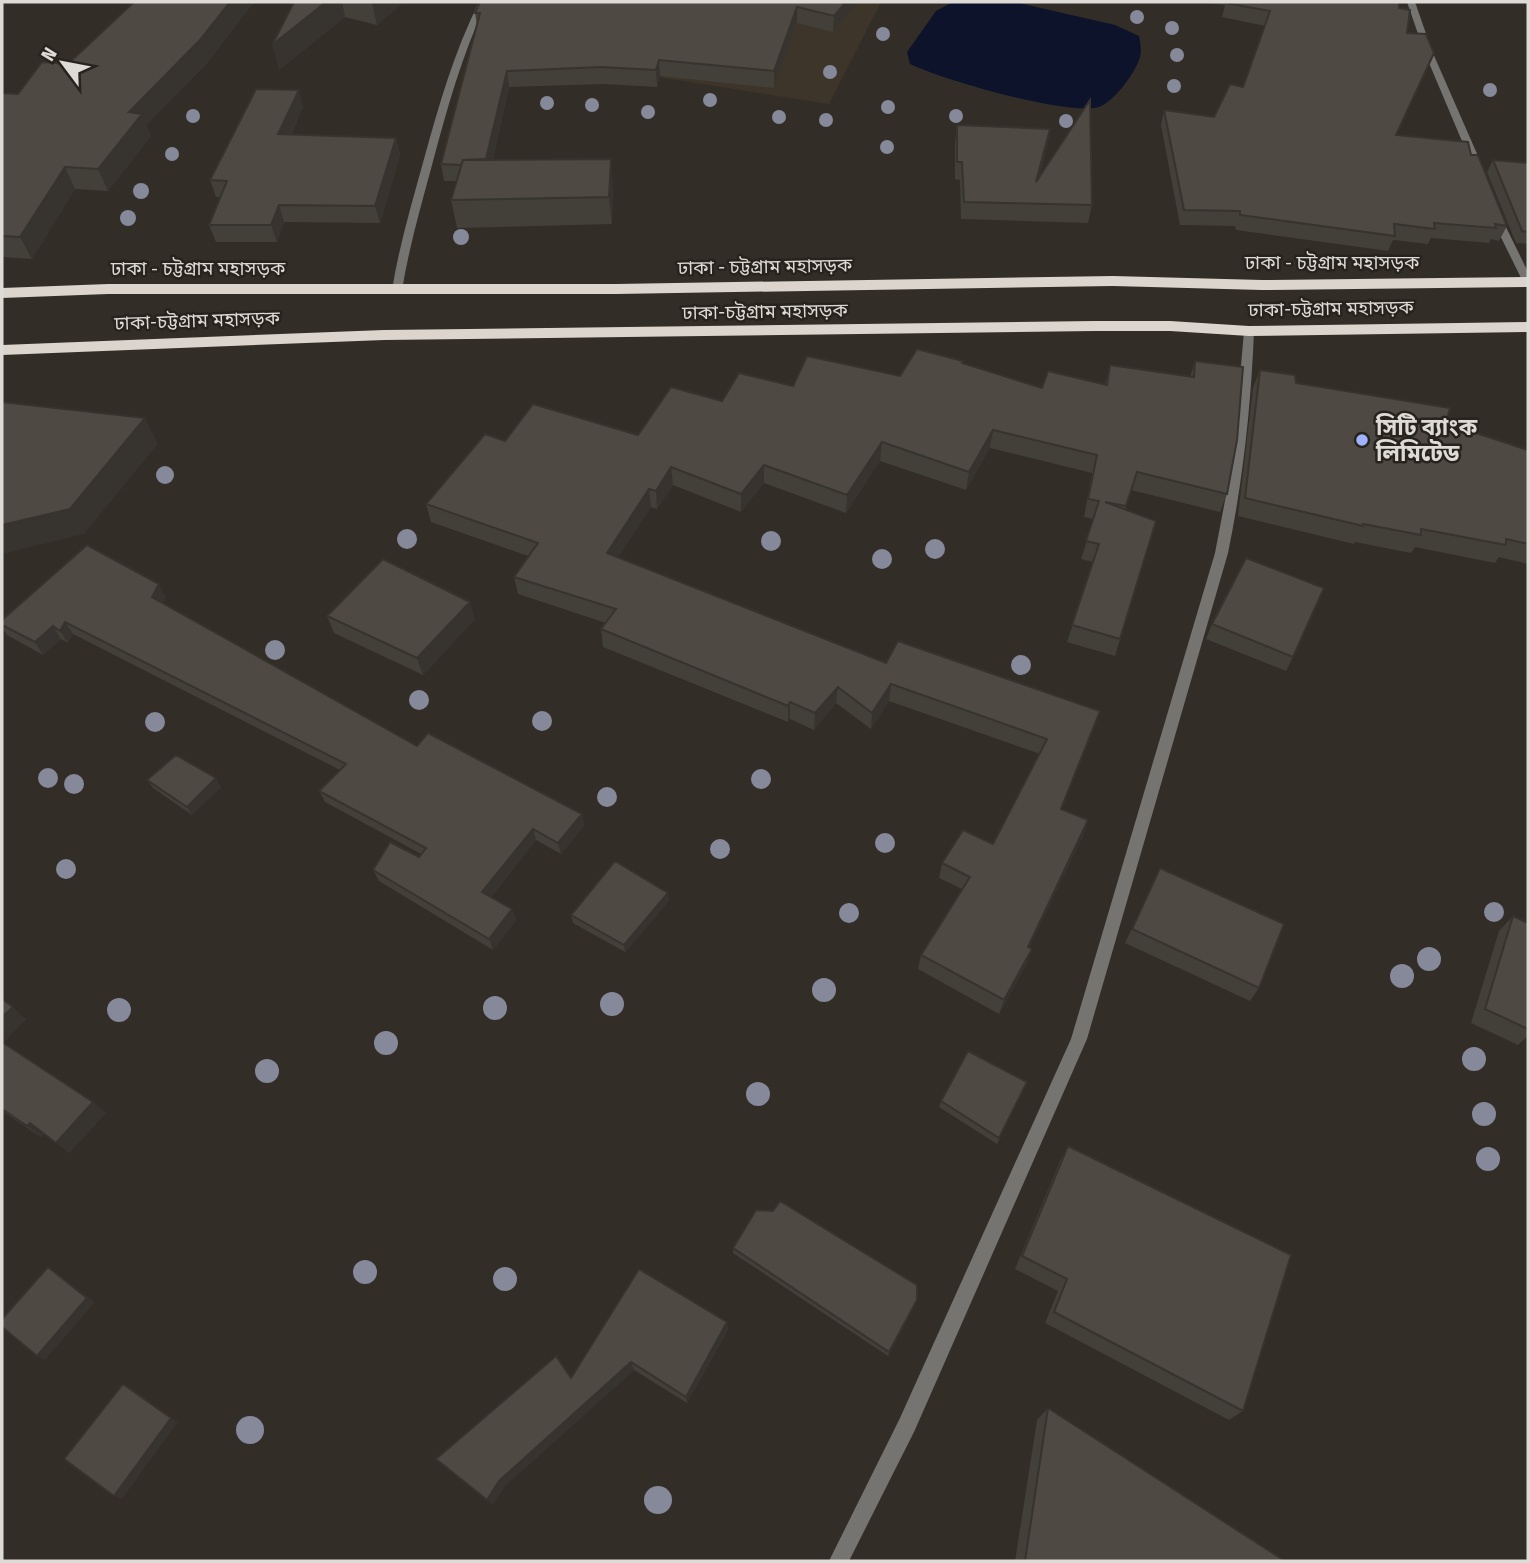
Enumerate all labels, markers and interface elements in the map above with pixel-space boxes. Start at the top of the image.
north arrow [28,28,98,98]
text: N [36,43,62,65]
street label: ঢাকা - চট্টগ্রাম মহাসড়ক [1244,251,1420,274]
street label: ঢাকা - চট্টগ্রাম মহাসড়ক [677,253,853,280]
street label: ঢাকা - চট্টগ্রাম মহাসড়ক [110,257,286,280]
street label: ঢাকা-চট্টগ্রাম মহাসড়ক [1247,296,1415,321]
street label: ঢাকা-চট্টগ্রাম মহাসড়ক [681,299,849,324]
street label: ঢাকা-চট্টগ্রাম মহাসড়ক [113,306,281,335]
place label: সিটি ব্যাংক লিমিটেড [1375,413,1478,467]
marker: সিটি ব্যাংক লিমিটেড [1354,432,1370,448]

